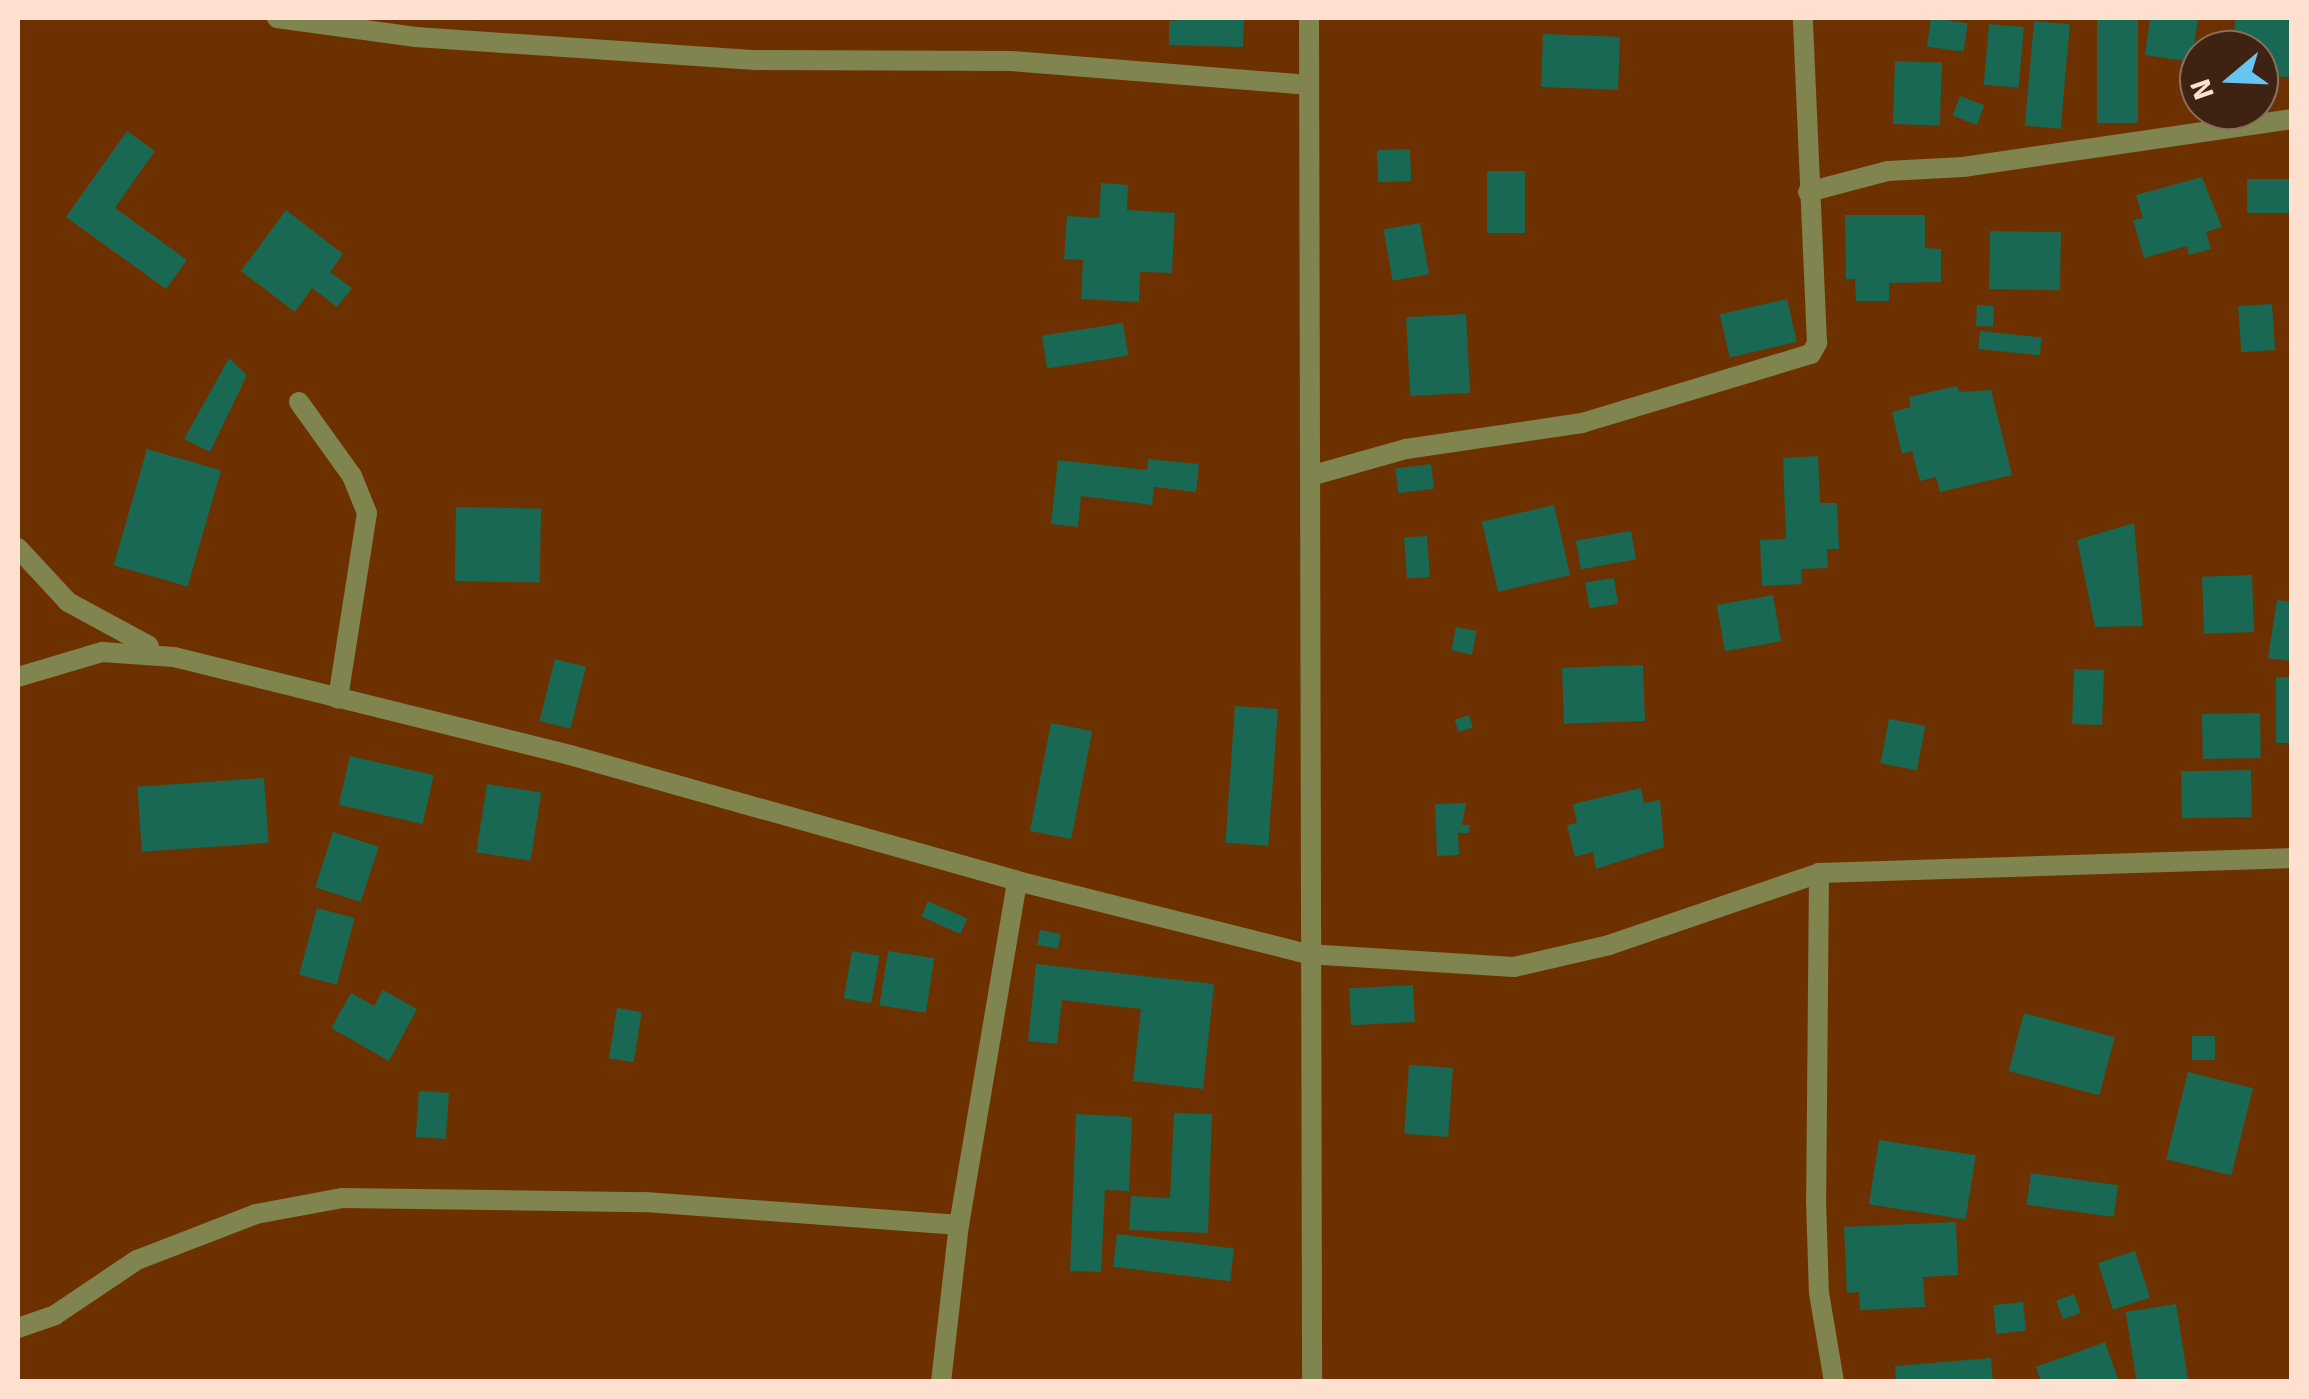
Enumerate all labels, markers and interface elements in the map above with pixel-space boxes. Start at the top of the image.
north arrow [2179,30,2279,130]
text: N [2183,74,2222,104]

